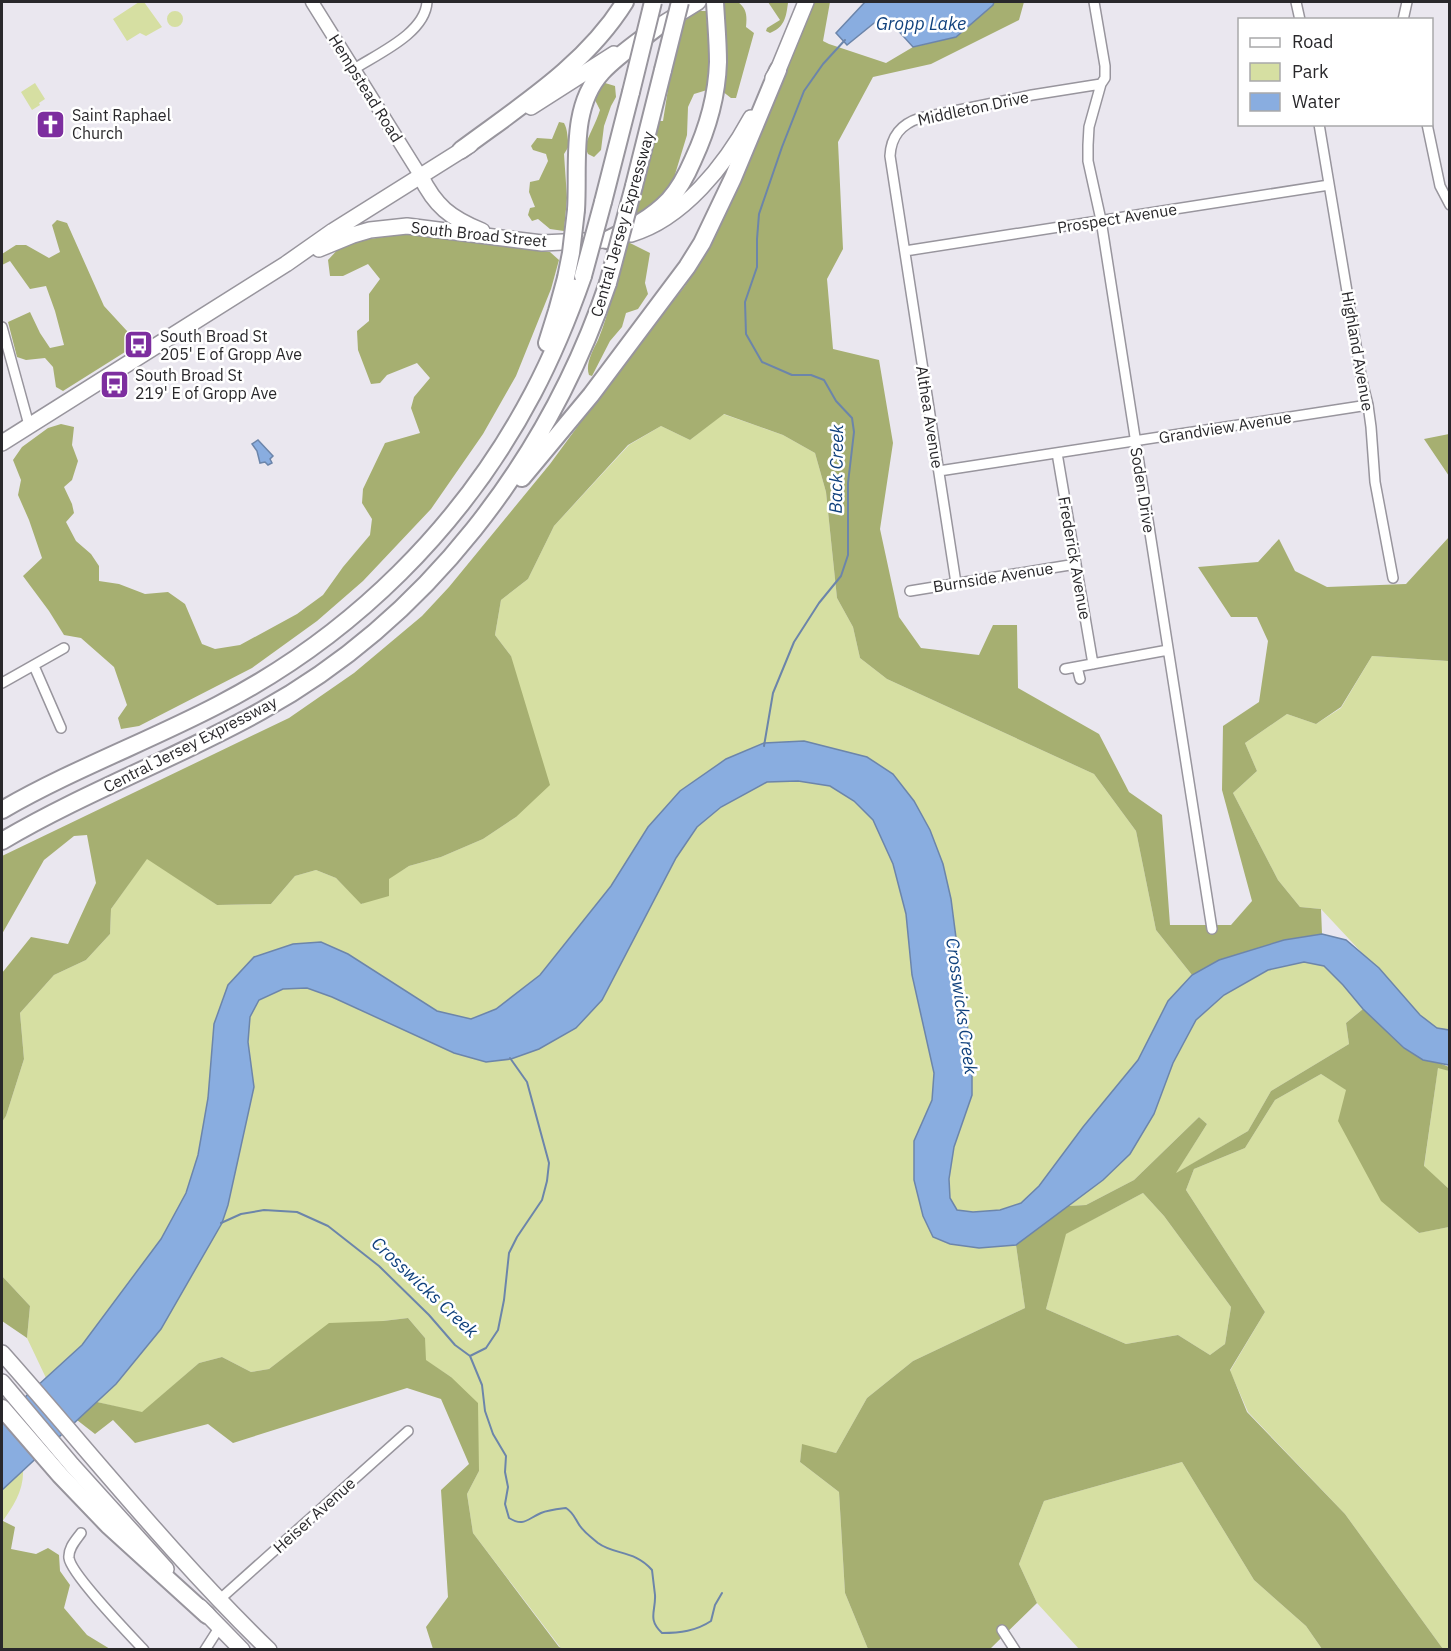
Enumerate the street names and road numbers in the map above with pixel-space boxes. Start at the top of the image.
street label: Hempstead Road [325,30,407,146]
street label: Middleton Drive [916,86,1031,130]
street label: Central Jersey Expressway [586,129,658,319]
street label: Prospect Avenue [1056,199,1179,237]
street label: South Broad Street [410,217,548,251]
street label: Highland Avenue [1338,290,1378,413]
street label: Althea Avenue [912,364,948,470]
street label: Grandview Avenue [1157,407,1293,447]
street label: Soden Drive [1126,446,1160,534]
street label: Frederick Avenue [1054,495,1096,621]
street label: Burnside Avenue [931,558,1055,596]
street label: Central Jersey Expressway [100,691,280,797]
street label: Heiser Avenue [269,1473,359,1557]

